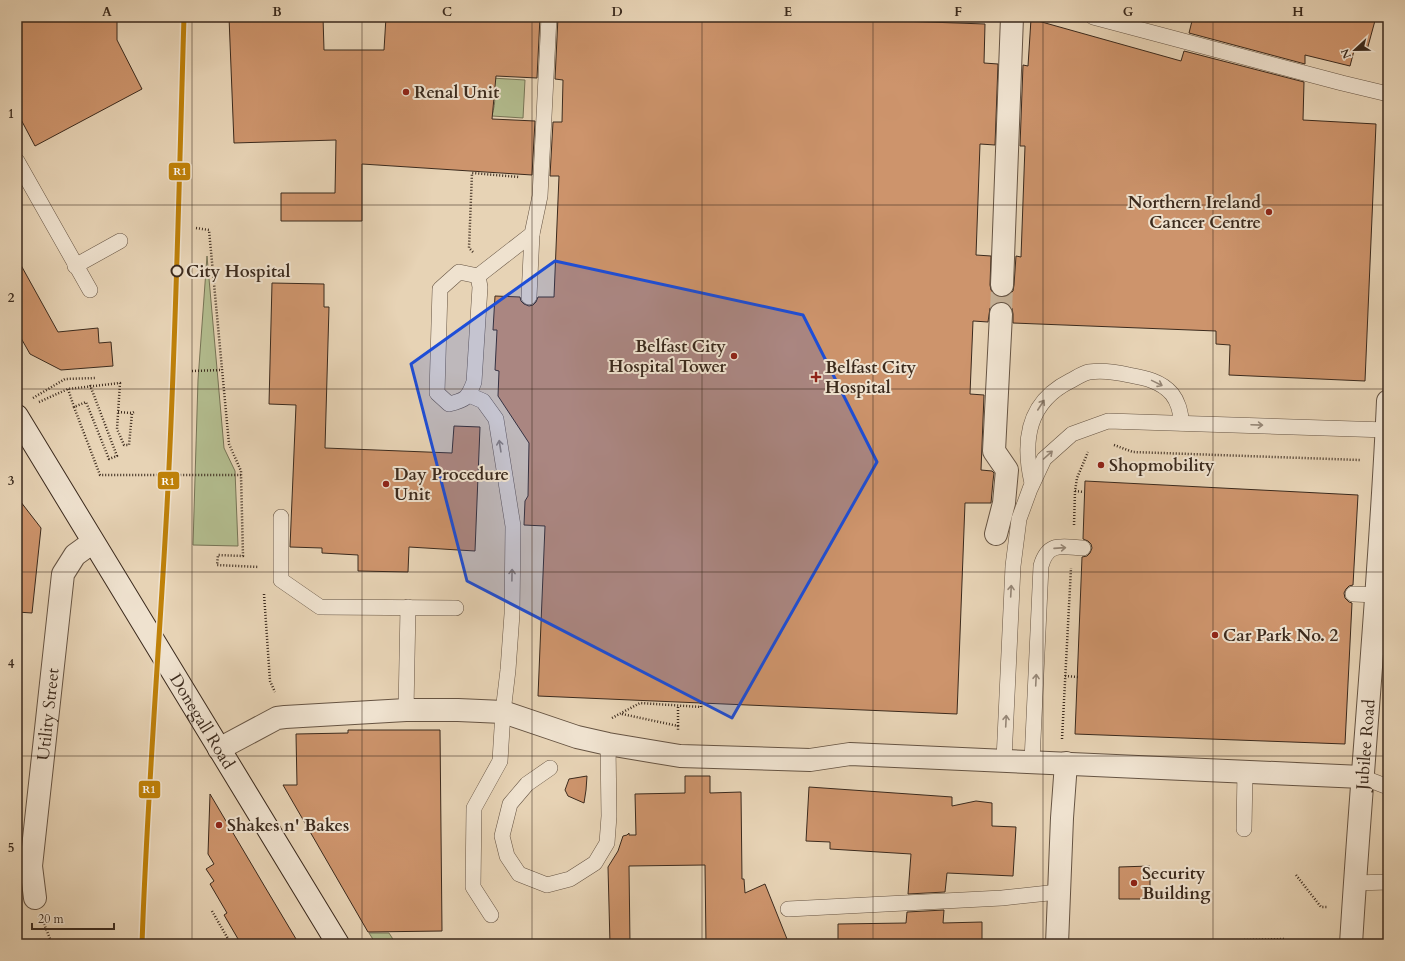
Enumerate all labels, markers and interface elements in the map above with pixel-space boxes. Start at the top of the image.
text: A [102,3,112,21]
text: B [272,3,282,21]
text: C [442,3,452,21]
text: D [611,3,623,21]
text: E [784,3,792,21]
text: F [954,3,962,21]
text: G [1123,3,1134,21]
text: H [1292,3,1304,21]
north arrow [1335,30,1375,70]
text: N [1337,46,1355,61]
place label: Renal Unit [414,81,499,104]
marker: Renal Unit [401,87,411,97]
text: 1 [8,105,14,123]
line badge: R1 [168,162,191,181]
text: R1 [173,164,187,179]
place label: Northern Ireland Cancer Centre [1128,191,1261,234]
marker: Northern Ireland Cancer Centre [1264,207,1274,217]
place label: City Hospital [186,260,291,283]
marker: City Hospital [170,264,184,278]
text: 2 [8,289,15,307]
place label: Belfast City Hospital Tower [609,335,726,378]
marker: Belfast City Hospital Tower [729,351,739,361]
place label: Belfast City Hospital [825,356,916,399]
marker: Belfast City Hospital [810,371,822,383]
one-way arrow [1151,380,1163,387]
one-way arrow [1037,399,1045,411]
one-way arrow [1250,421,1263,429]
one-way arrow [496,440,504,453]
one-way arrow [1043,451,1053,460]
place label: Shopmobility [1109,454,1215,477]
marker: Shopmobility [1096,460,1106,470]
place label: Day Procedure Unit [394,463,509,506]
line badge: R1 [157,471,180,490]
text: 3 [8,472,15,490]
text: R1 [161,474,175,489]
marker: Day Procedure Unit [381,479,391,489]
one-way arrow [1053,544,1066,551]
one-way arrow [508,569,516,582]
one-way arrow [1008,585,1015,598]
place label: Car Park No. 2 [1223,624,1338,647]
marker: Car Park No. 2 [1210,630,1220,640]
text: 4 [8,655,15,673]
street label: Utility Street [32,666,65,762]
street label: Donegall Road [164,669,240,773]
one-way arrow [1032,674,1039,687]
street label: Jubilee Road [1350,698,1381,794]
one-way arrow [1002,715,1009,728]
line badge: R1 [138,780,161,799]
text: R1 [142,782,156,797]
place label: Shakes n' Bakes [227,814,349,837]
marker: Shakes n' Bakes [214,820,224,830]
text: 5 [8,839,14,857]
place label: Security Building [1142,862,1211,905]
marker: Security Building [1129,878,1139,888]
scale bar [32,905,114,931]
text: 20 m [38,911,65,927]

